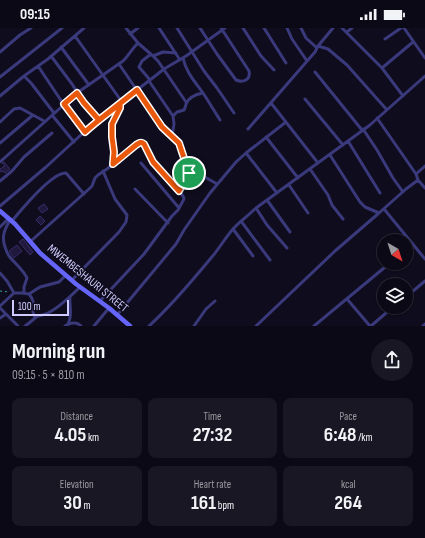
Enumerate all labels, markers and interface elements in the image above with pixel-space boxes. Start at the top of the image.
text: 09:15 [20,5,50,24]
pin [172,156,206,190]
icon: arrive [178,162,200,184]
north arrow [377,234,413,270]
map controls [377,234,413,314]
street label: MWEMBESHAURI STREET [44,241,131,316]
button: layers [377,278,413,314]
scale bar [12,298,69,317]
text: 100 m [18,300,40,313]
text: Morning run [12,338,105,365]
button: share [371,339,413,381]
text: 09:15 · 5 × 810 m [12,367,85,383]
text: Distance [61,410,93,423]
text: Time [203,410,221,423]
text: Pace [339,410,357,423]
text: 4.05 [54,423,86,447]
text: 27:32 [193,423,232,447]
text: 6:48 [324,423,356,447]
text: km [86,431,99,444]
text: /km [356,431,373,444]
text: Elevation [60,478,94,491]
text: Heart rate [194,478,231,491]
text: kcal [341,478,355,491]
text: 30 [63,491,82,515]
text: 161 [191,491,216,515]
text: 264 [334,491,362,515]
text: m [82,499,90,512]
text: bpm [216,499,234,512]

